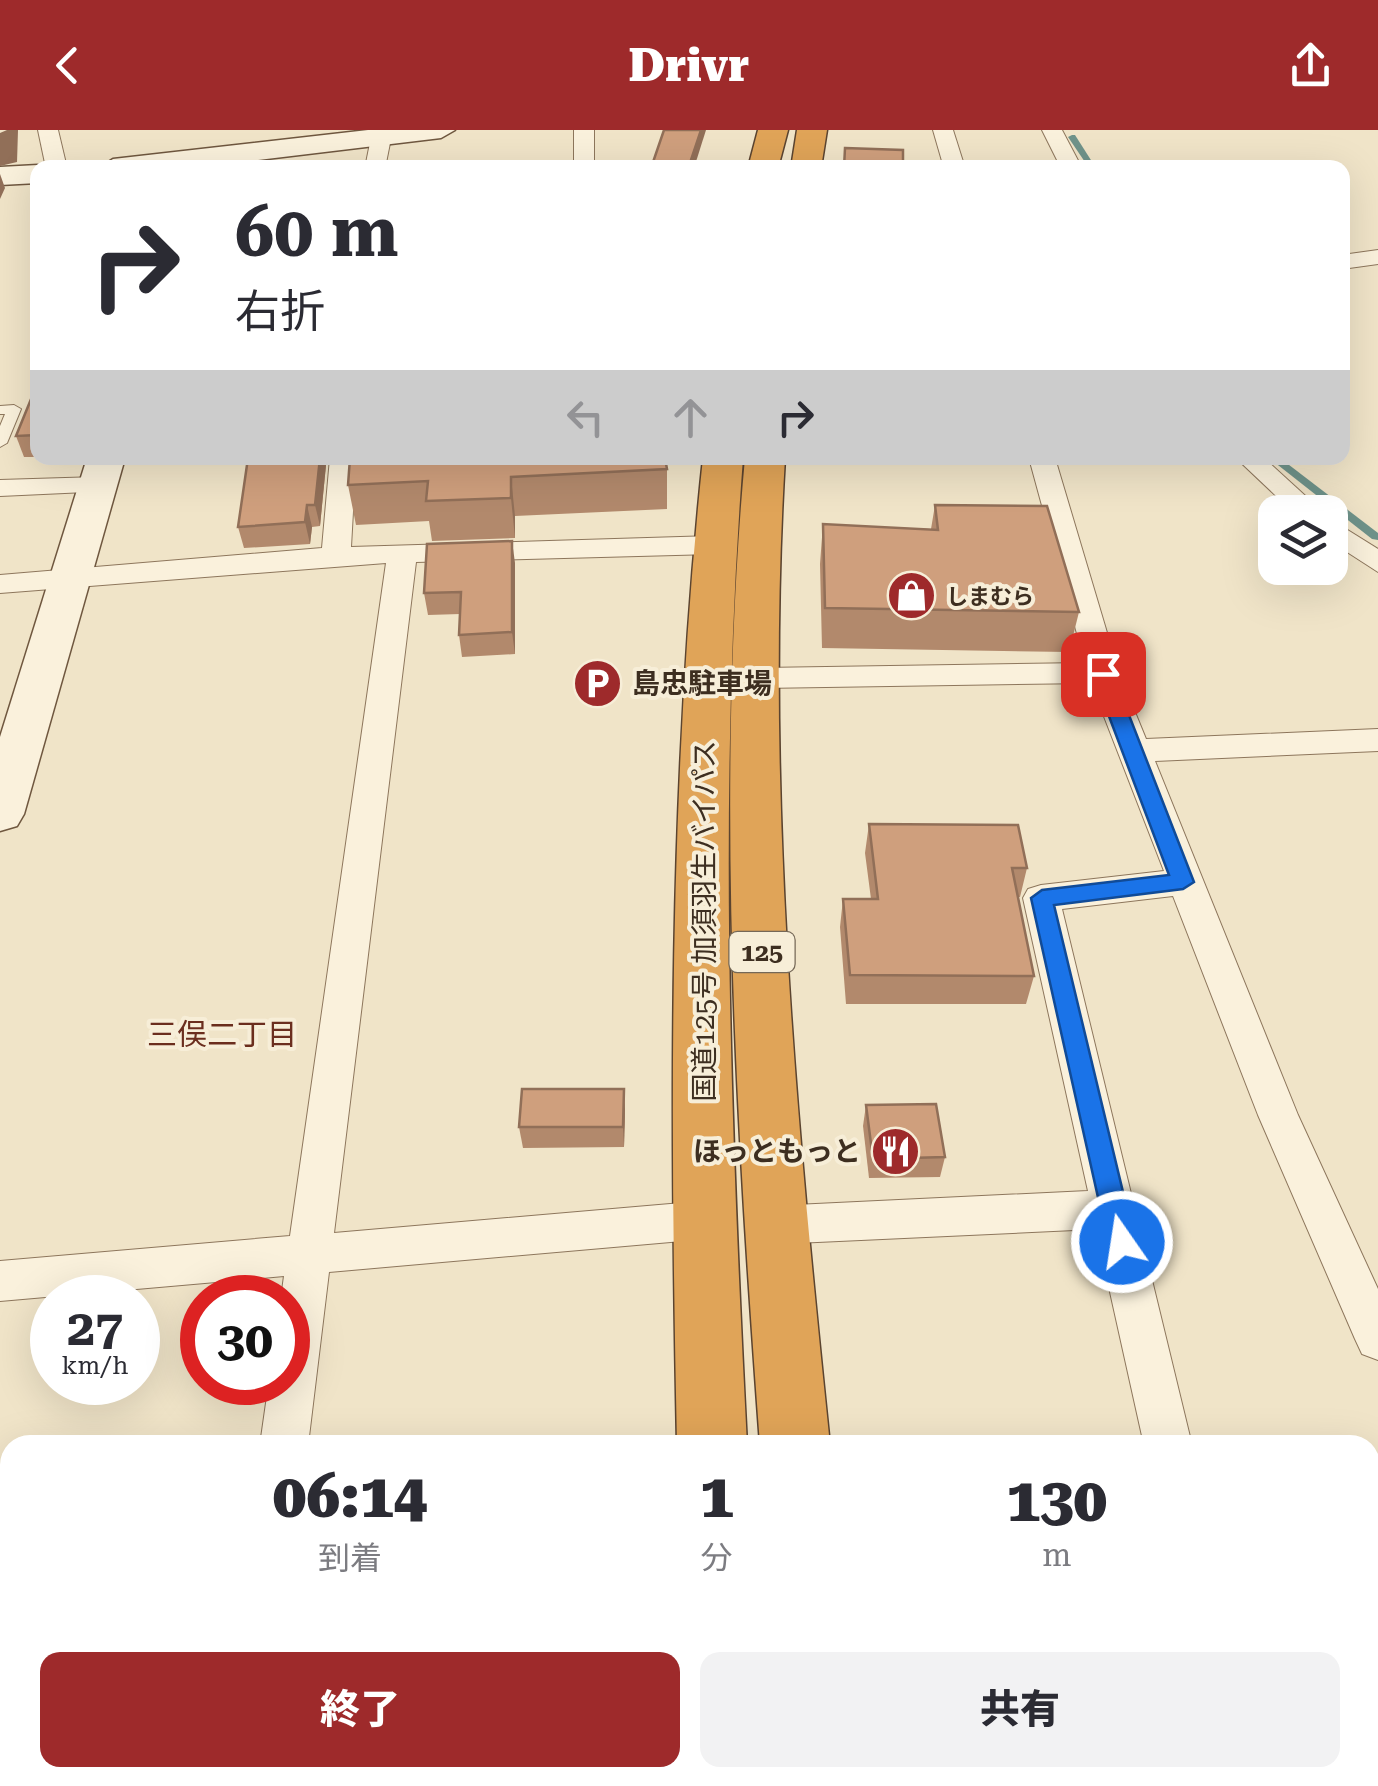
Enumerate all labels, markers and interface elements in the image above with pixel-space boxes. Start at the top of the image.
icon: back [40,38,95,93]
icon: share [1283,38,1338,93]
text: Drivr [629,39,749,92]
text: 60 m [235,191,399,273]
icon: right [70,200,200,330]
text: 右折 [235,285,325,338]
icon: left [558,390,613,445]
icon: ahead [663,390,718,445]
icon: right [768,390,823,445]
map controls [1258,495,1348,585]
button: layers [1258,495,1348,585]
shop icon: しまむら [885,570,937,622]
place label: しまむら [946,584,1034,609]
pin [1061,632,1146,717]
icon: arrive [1076,647,1131,702]
parking icon: 島忠駐車場 [571,657,623,709]
place label: 島忠駐車場 [632,667,772,700]
street label: 国道125号 加須羽生バイパス [688,740,721,1102]
road number: 125 [730,932,794,972]
district label: 三俣二丁目 [147,1017,297,1052]
restaurant icon: ほっともっと [870,1125,922,1177]
place label: ほっともっと [693,1135,861,1168]
position arrow [1070,1190,1174,1294]
speed limit sign: 30 [180,1275,310,1405]
text: 27 [67,1299,123,1357]
text: km/h [62,1351,128,1380]
text: 06:14 [273,1461,427,1532]
text: 1 [700,1461,734,1532]
text: 130 [1006,1465,1107,1536]
text: m [1042,1536,1071,1574]
text: 到着 [318,1539,382,1577]
text: 分 [701,1539,733,1577]
button: 終了 [40,1652,680,1767]
button: 共有 [700,1652,1340,1767]

